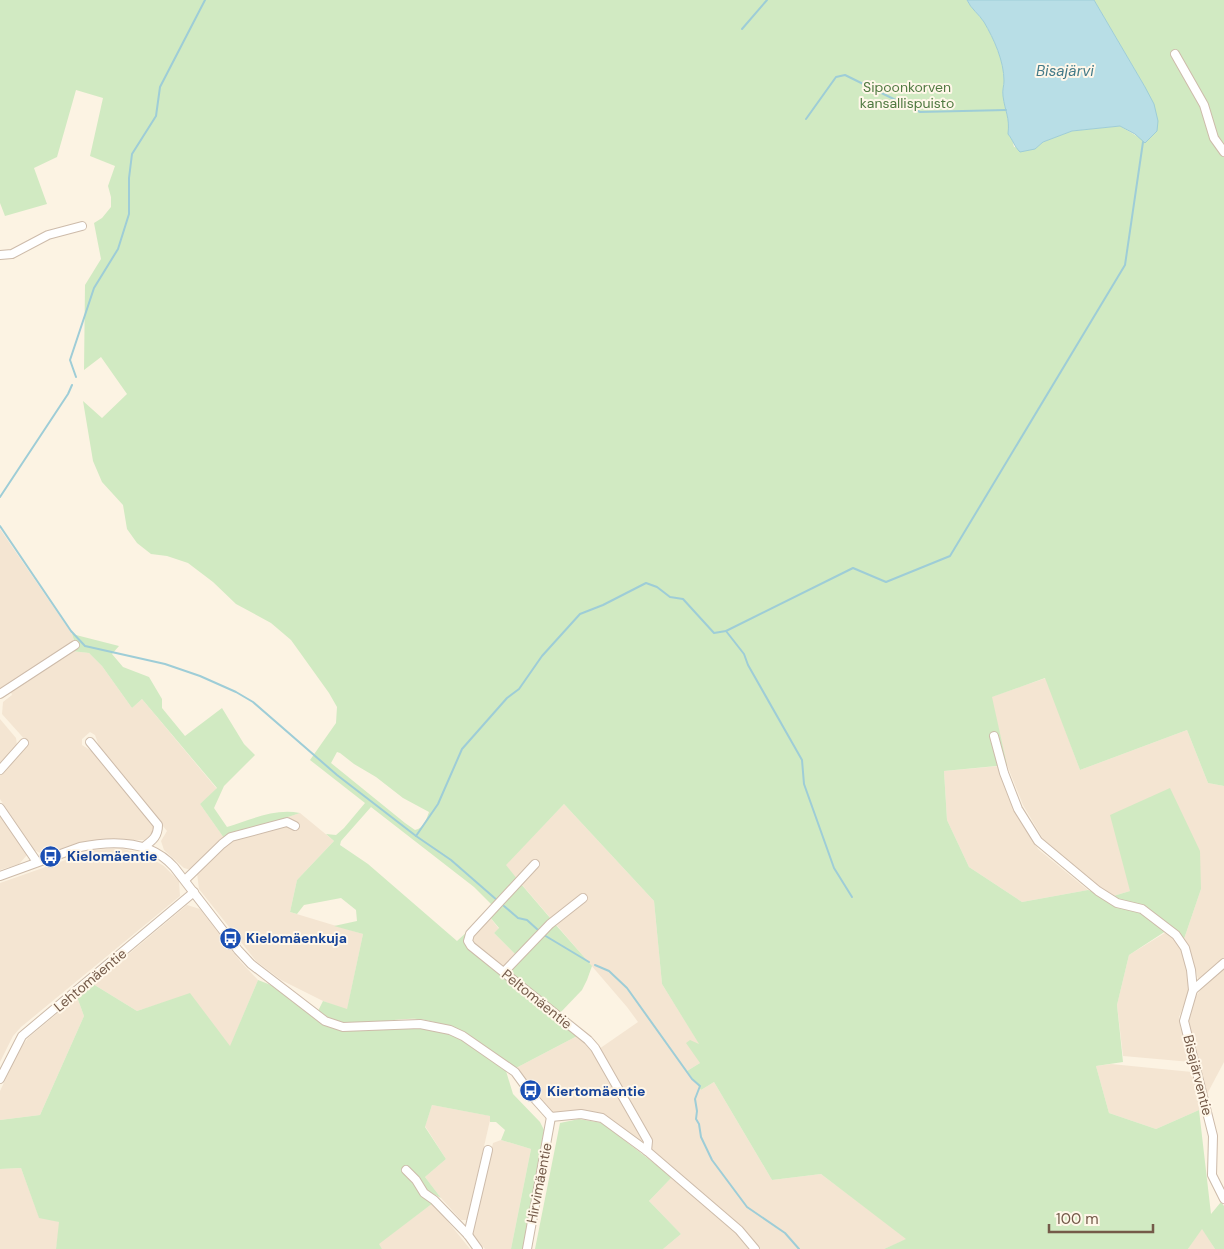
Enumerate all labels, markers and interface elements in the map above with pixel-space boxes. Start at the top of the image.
water label: Bisajärvi [1036,61,1094,81]
park label: Sipoonkorven kansallispuisto [860,78,954,112]
bus stop icon: Kielomäentie [39,844,63,868]
place label: Kielomäentie [67,847,157,865]
bus stop icon: Kielomäenkuja [218,926,242,950]
place label: Kielomäenkuja [246,929,347,947]
street label: Lehtomäentie [50,944,130,1016]
street label: Peltomäentie [498,965,576,1033]
street label: Bisajärventie [1179,1033,1217,1117]
bus stop icon: Kiertomäentie [519,1079,543,1103]
place label: Kiertomäentie [547,1082,645,1100]
street label: Hirvimäentie [522,1141,556,1225]
scale bar [1049,1202,1153,1234]
text: 100 m [1056,1209,1099,1229]

